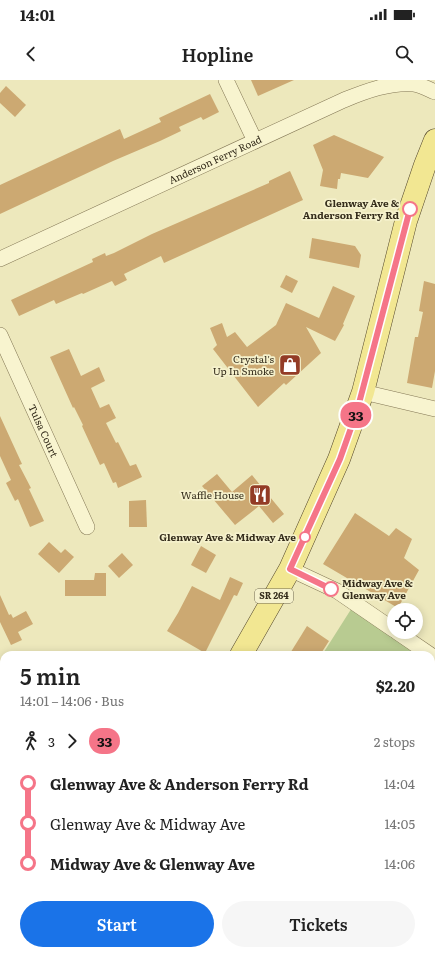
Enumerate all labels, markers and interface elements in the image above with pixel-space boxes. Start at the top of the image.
text: 14:01 [20,3,55,26]
text: Hopline [182,41,253,68]
icon: back [20,43,42,65]
icon: search [393,43,415,65]
street label: Anderson Ferry Road [166,131,264,187]
place label: Glenway Ave & Anderson Ferry Rd [303,195,400,222]
marker: Glenway Ave & Anderson Ferry Rd [402,201,418,217]
place label: Crystal's Up In Smoke [213,351,274,378]
shop icon: Crystal's Up In Smoke [277,352,303,378]
street label: Tulsa Court [25,401,62,459]
line badge: 33 [338,402,374,428]
text: 33 [348,405,364,425]
restaurant icon: Waffle House [247,482,273,508]
place label: Waffle House [181,487,244,502]
place label: Glenway Ave & Midway Ave [159,529,296,544]
marker: Glenway Ave & Midway Ave [299,531,311,543]
place label: Midway Ave & Glenway Ave [342,575,413,602]
marker: Midway Ave & Glenway Ave [323,581,339,597]
road number: SR 264 [255,589,293,603]
map controls [387,603,423,639]
button: locate [387,603,423,639]
text: 5 min [20,659,80,692]
text: $2.20 [376,674,415,697]
text: 14:01 – 14:06 · Bus [20,691,124,710]
icon: walk [20,730,42,752]
icon: forward [61,730,83,752]
text: 33 [97,731,112,751]
text: 3 [48,732,55,751]
text: 2 stops [374,732,415,751]
text: Glenway Ave & Anderson Ferry Rd [50,772,309,795]
text: 14:04 [384,774,415,793]
text: Glenway Ave & Midway Ave [50,812,245,835]
text: 14:05 [385,814,415,833]
text: Midway Ave & Glenway Ave [50,852,255,875]
text: 14:06 [384,854,415,873]
button: Start [20,901,214,947]
button: Tickets [222,901,415,947]

